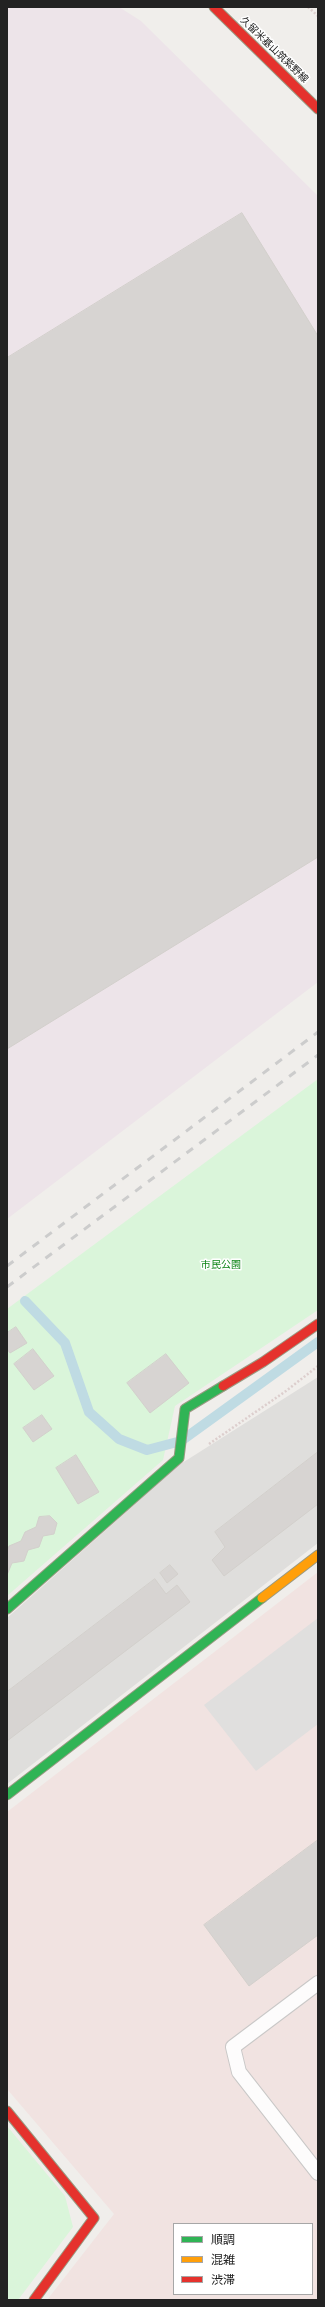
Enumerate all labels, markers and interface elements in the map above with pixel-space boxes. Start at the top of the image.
street label: 久留米基山筑紫野線 [237,14,311,86]
park label: 市民公園 [201,1259,241,1271]
legend [173,2223,313,2295]
text: 順調 [211,2232,235,2248]
text: 混雑 [211,2252,235,2268]
text: 渋滞 [211,2272,235,2288]

